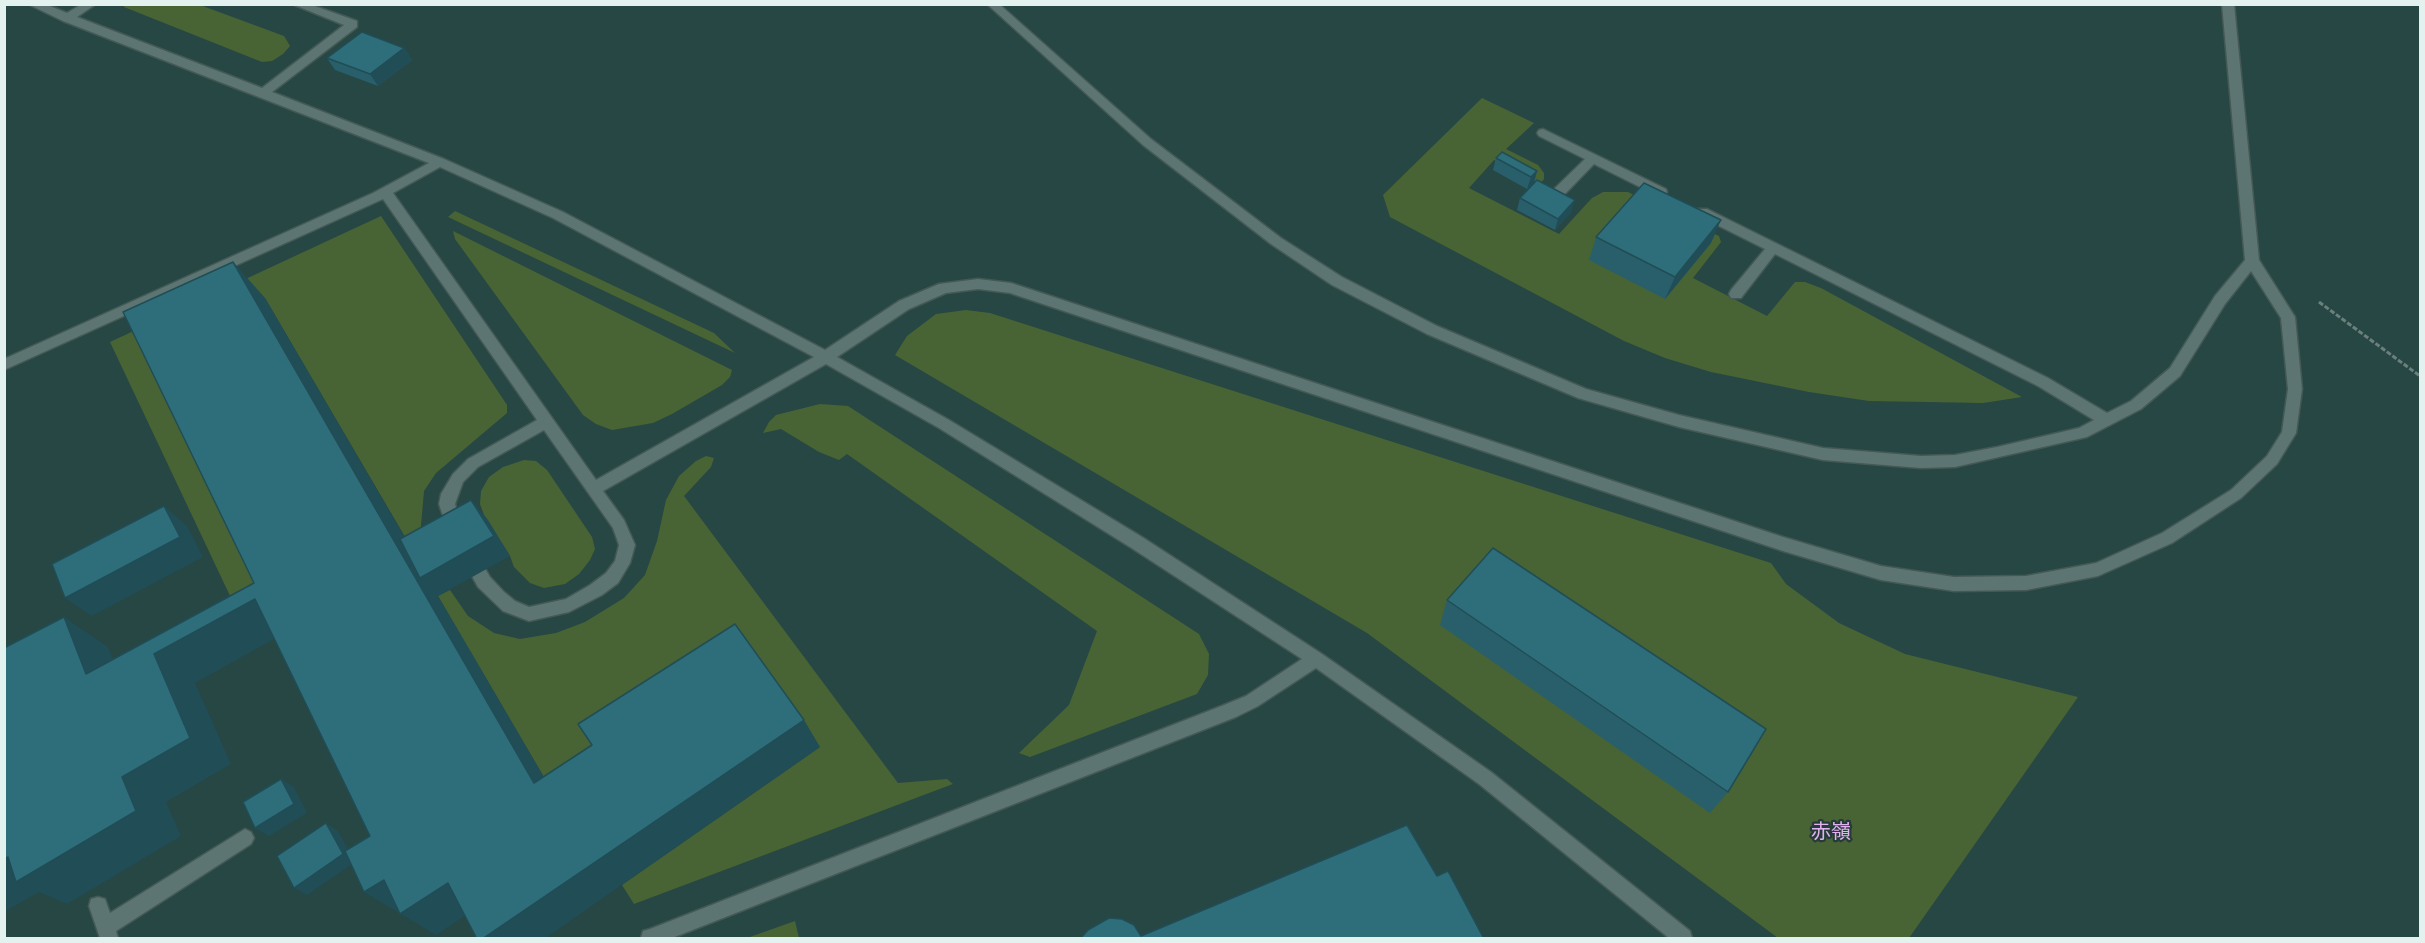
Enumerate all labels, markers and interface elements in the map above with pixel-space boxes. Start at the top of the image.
district label: 赤嶺 [1811,822,1851,846]

